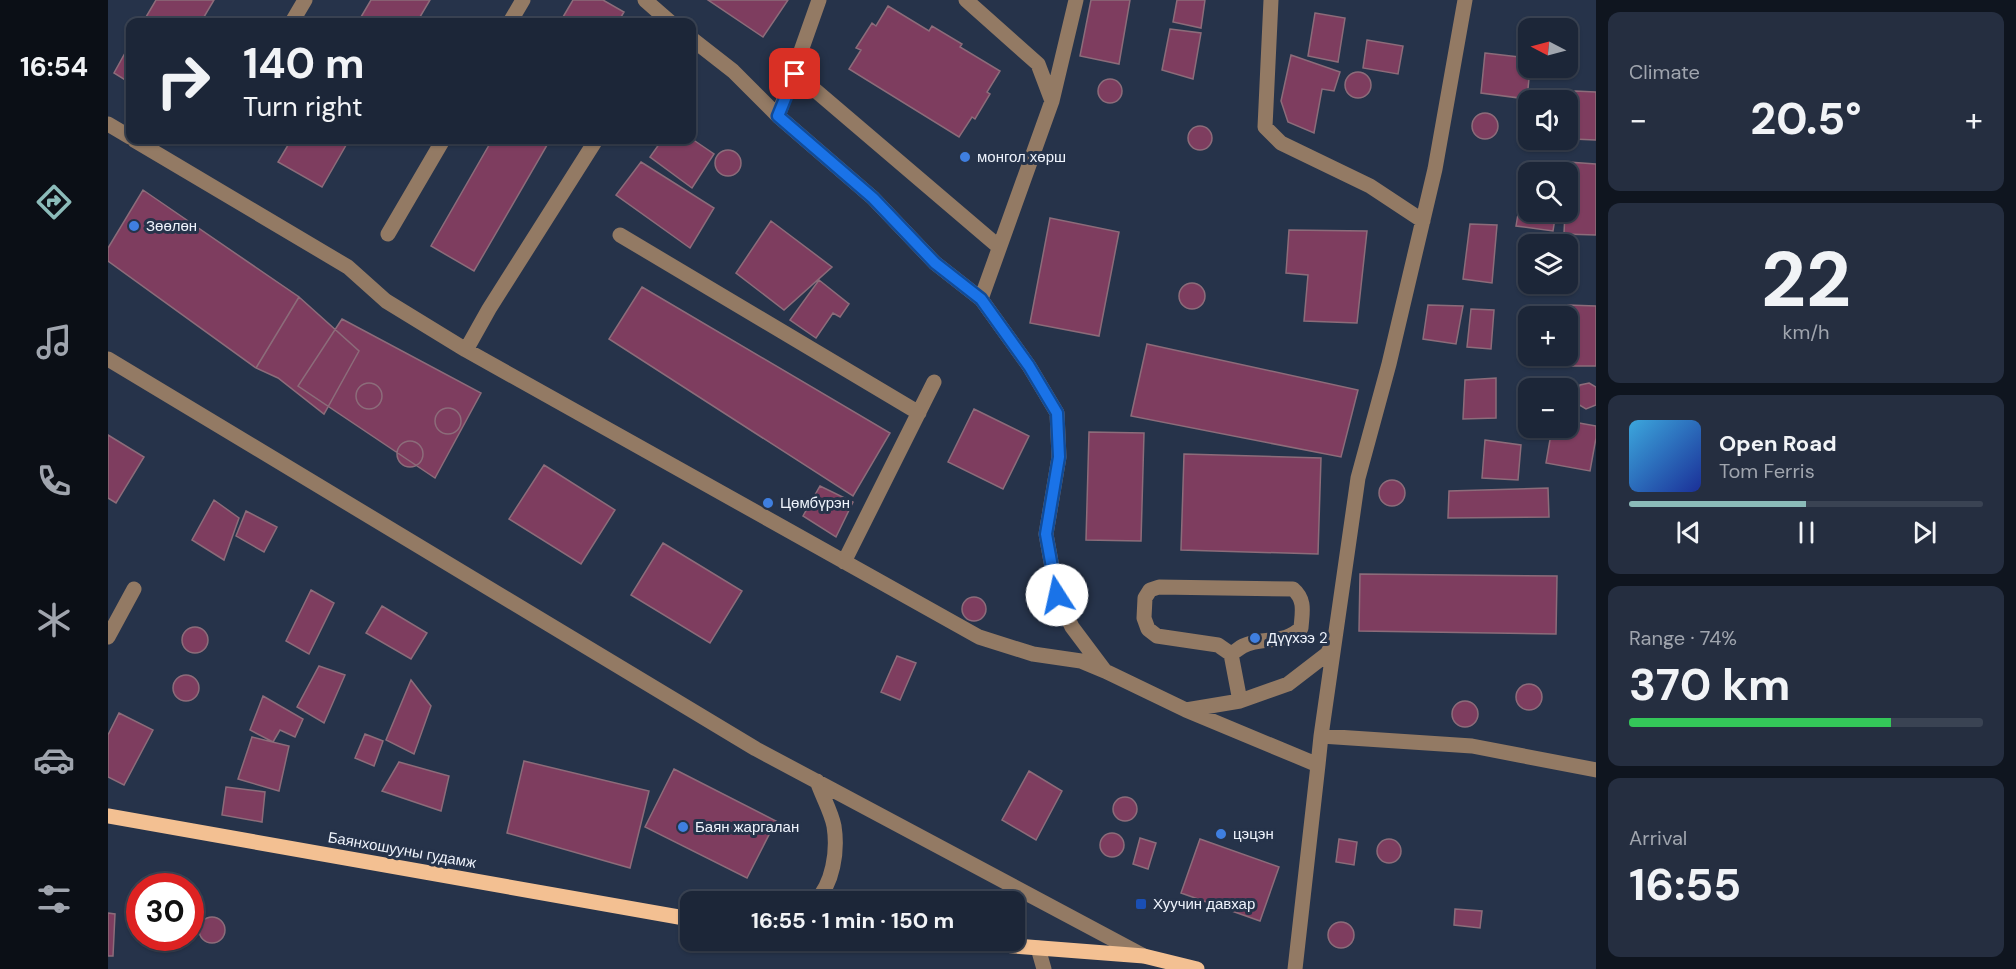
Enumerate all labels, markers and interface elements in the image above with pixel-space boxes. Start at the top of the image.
north arrow [1518,18,1578,78]
map controls [1518,18,1578,438]
text: 140 m [243,36,365,91]
icon: right [144,42,222,120]
pin [769,48,820,99]
text: 16:54 [20,49,88,84]
icon: arrive [778,57,811,90]
text: Climate [1629,59,1700,85]
text: Turn right [243,89,363,124]
text: 20.5° [1750,89,1862,148]
button: sound [1518,90,1578,150]
text: − [1629,98,1647,141]
text: + [1965,98,1983,141]
place label: монгол хөрш [977,147,1066,167]
marker: монгол хөрш [958,150,972,164]
button: search [1518,162,1578,222]
icon: directions [33,181,75,223]
place label: Зөөлөн [146,216,197,236]
marker: Зөөлөн [127,219,141,233]
text: 22 [1761,229,1851,330]
button: layers [1518,234,1578,294]
button: + [1518,306,1578,366]
text: km/h [1782,319,1830,345]
icon: music [33,321,75,363]
button: − [1518,378,1578,438]
text: Open Road [1719,429,1837,458]
text: Tom Ferris [1719,458,1815,484]
icon: phone [33,460,75,502]
place label: Цөмбүрэн [780,493,850,513]
marker: Цөмбүрэн [761,496,775,510]
icon: previous [1672,516,1705,549]
icon: pause [1790,516,1823,549]
icon: next [1908,516,1941,549]
position arrow [1025,563,1089,627]
icon: climate [33,599,75,641]
text: Range · 74% [1629,625,1737,651]
place label: Дүүхээ 2 [1267,628,1328,648]
marker: Дүүхээ 2 [1248,631,1262,645]
text: 370 km [1629,655,1790,714]
icon: car [33,739,75,781]
place label: Баян жаргалан [695,817,799,837]
marker: Баян жаргалан [676,820,690,834]
place label: цэцэн [1233,824,1274,844]
text: Arrival [1629,825,1687,851]
street label: Баянхошууны гудамж [326,827,478,873]
marker: цэцэн [1214,827,1228,841]
text: 16:55 [1629,855,1741,914]
speed limit sign: 30 [126,873,204,951]
icon: filters [33,878,75,920]
place label: Хуучин давхар [1153,894,1255,914]
marker: Хуучин давхар [1134,897,1148,911]
text: 16:55 · 1 min · 150 m [751,906,954,935]

